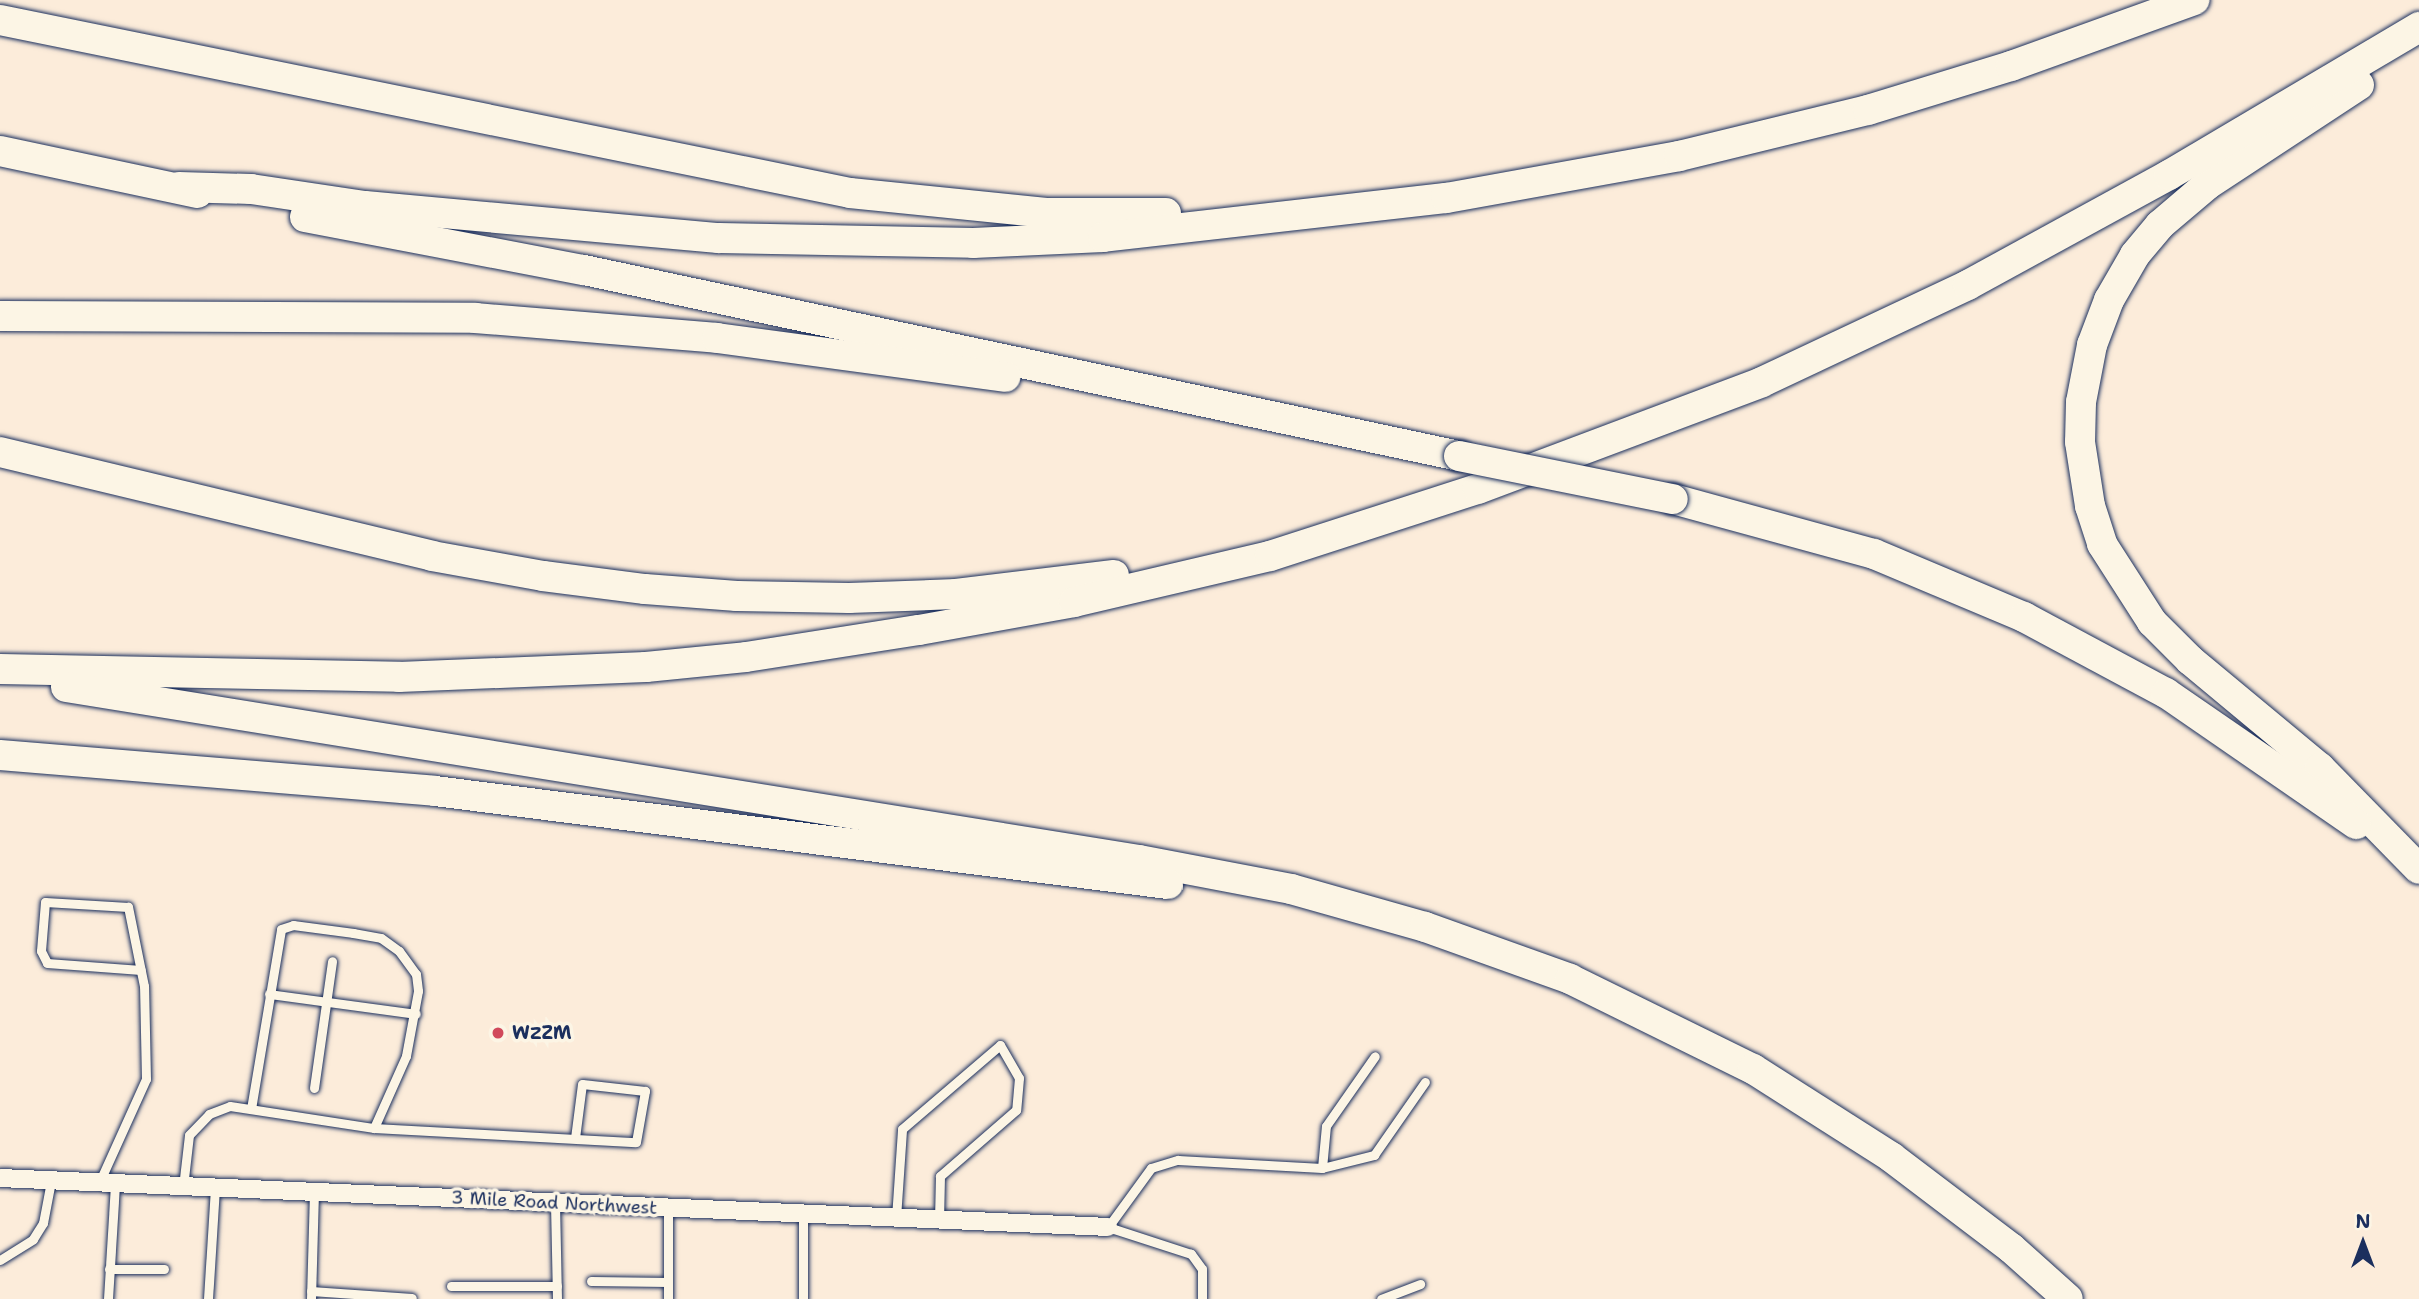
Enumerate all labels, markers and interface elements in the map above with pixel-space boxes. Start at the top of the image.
place label: WZZM [512,1022,572,1044]
marker: WZZM [490,1025,506,1041]
street label: 3 Mile Road Northwest [450,1187,658,1219]
north arrow [2328,1208,2398,1278]
text: N [2355,1209,2371,1234]

